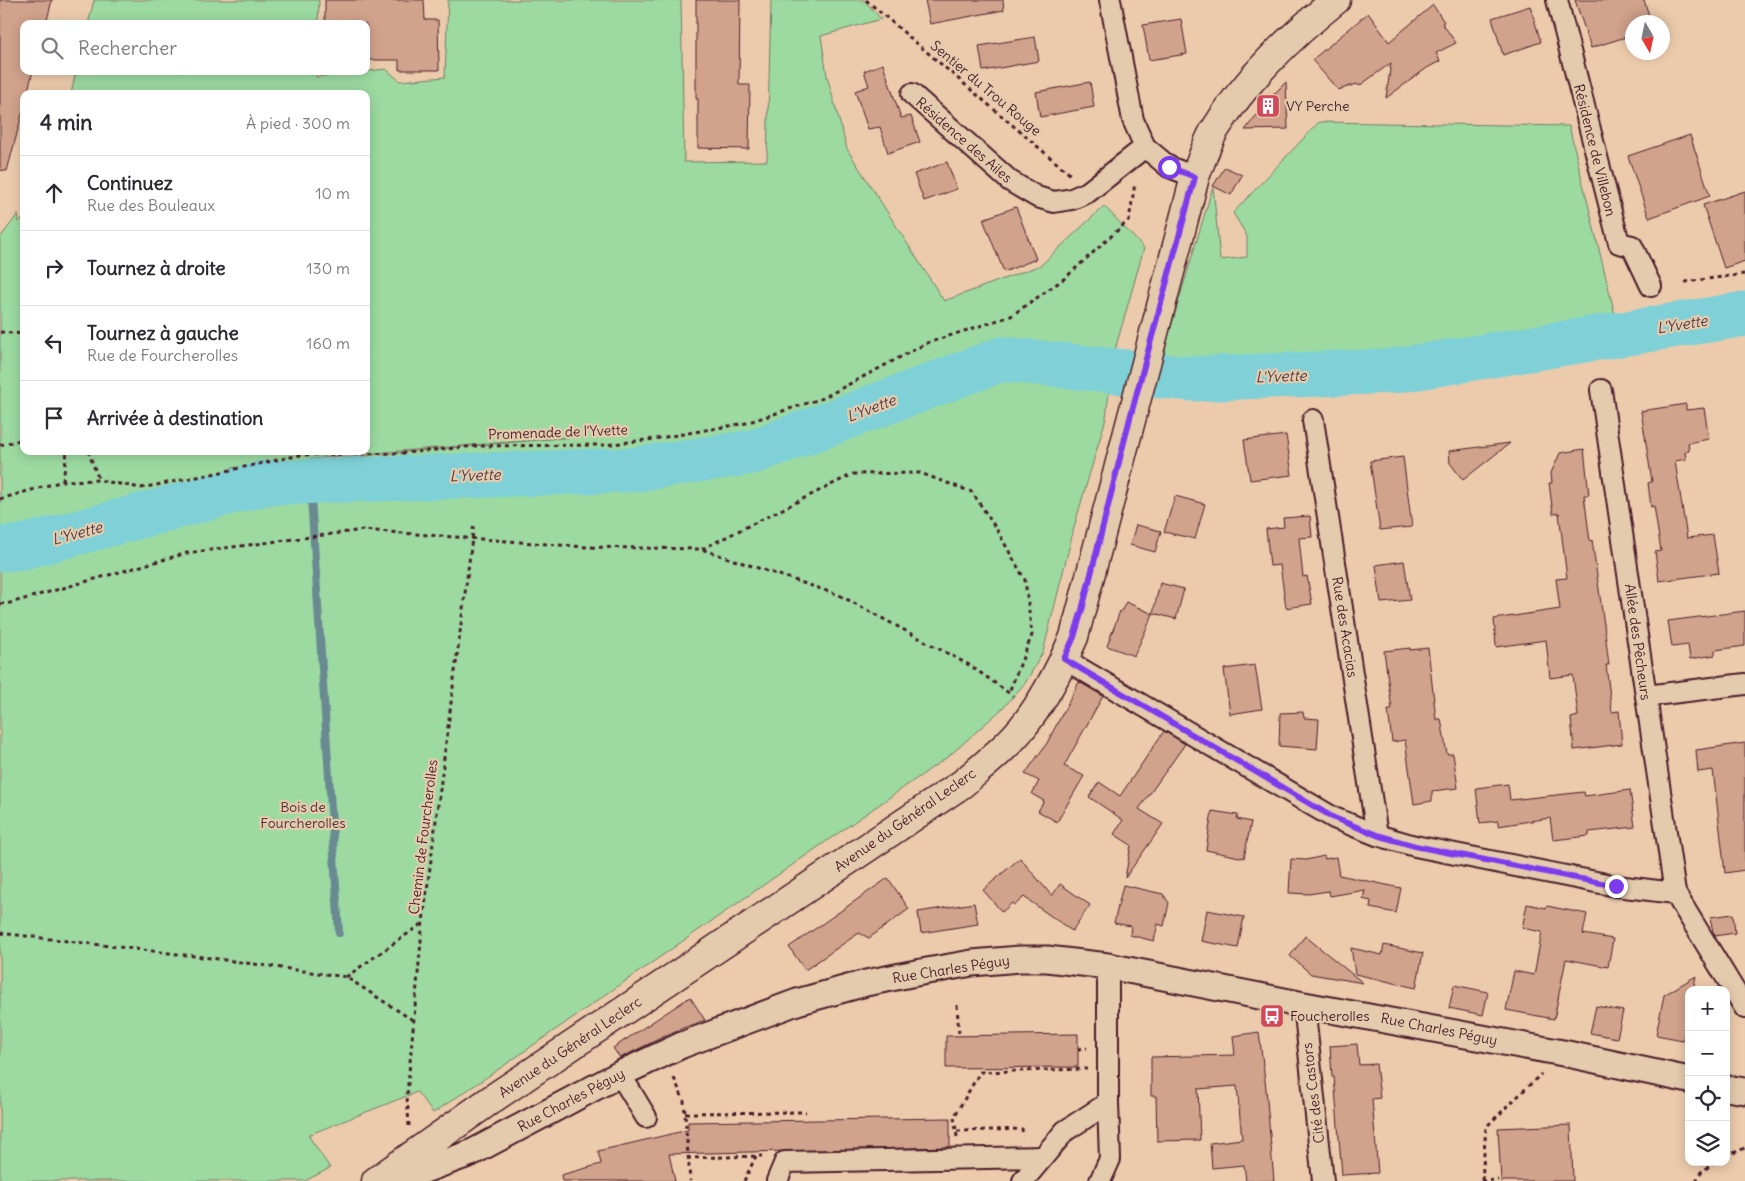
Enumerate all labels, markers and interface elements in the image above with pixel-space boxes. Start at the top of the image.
north arrow [1625,15,1670,60]
search box [20,20,370,75]
icon: search [38,34,66,62]
text: Rechercher [78,36,177,60]
street label: Sentier du Trou Rouge [927,36,1045,140]
street label: Résidence de Villebon [1570,82,1620,218]
street label: Résidence des Ailes [912,93,1016,187]
building icon: VY Perche [1255,93,1281,119]
place label: VY Perche [1286,97,1350,115]
text: 4 min [40,109,92,136]
text: À pied · 300 m [246,113,350,133]
route start [1158,156,1181,179]
text: Continuez [87,171,173,195]
icon: ahead [40,179,68,207]
text: 10 m [315,183,350,203]
text: Rue des Bouleaux [87,195,215,215]
icon: right [40,254,68,282]
text: Tournez à droite [87,256,226,280]
text: 130 m [306,258,350,278]
water label: L'Yvette [1655,310,1710,337]
text: Tournez à gauche [87,321,239,345]
icon: left [40,329,68,357]
text: 160 m [306,333,350,353]
text: Rue de Fourcherolles [87,345,238,365]
water label: L'Yvette [1255,366,1308,386]
water label: L'Yvette [844,390,899,426]
icon: arrive [40,404,68,432]
text: Arrivée à destination [87,406,263,430]
street label: Promenade de l'Yvette [488,421,628,443]
water label: L'Yvette [449,465,502,485]
water label: L'Yvette [50,517,105,549]
street label: Rue des Acacias [1328,575,1362,679]
street label: Allée des Pêcheurs [1621,583,1655,701]
street label: Chemin de Fourcherolles [405,758,441,916]
street label: Avenue du Général Leclerc [831,764,979,876]
park label: Bois de Fourcherolles [260,798,346,832]
route end [1605,875,1628,898]
street label: Rue Charles Péguy [891,951,1011,987]
map controls [1685,986,1730,1166]
button: + [1685,986,1730,1031]
street label: Avenue du Général Leclerc [495,992,645,1102]
bus stop icon: Foucherolles [1259,1003,1285,1029]
place label: Foucherolles [1290,1007,1370,1025]
street label: Rue Charles Péguy [1379,1009,1499,1049]
button: − [1685,1031,1730,1076]
street label: Cité des Castors [1298,1042,1328,1144]
street label: Rue Charles Péguy [514,1064,628,1136]
button: locate [1685,1076,1730,1121]
button: layers [1685,1121,1730,1166]

